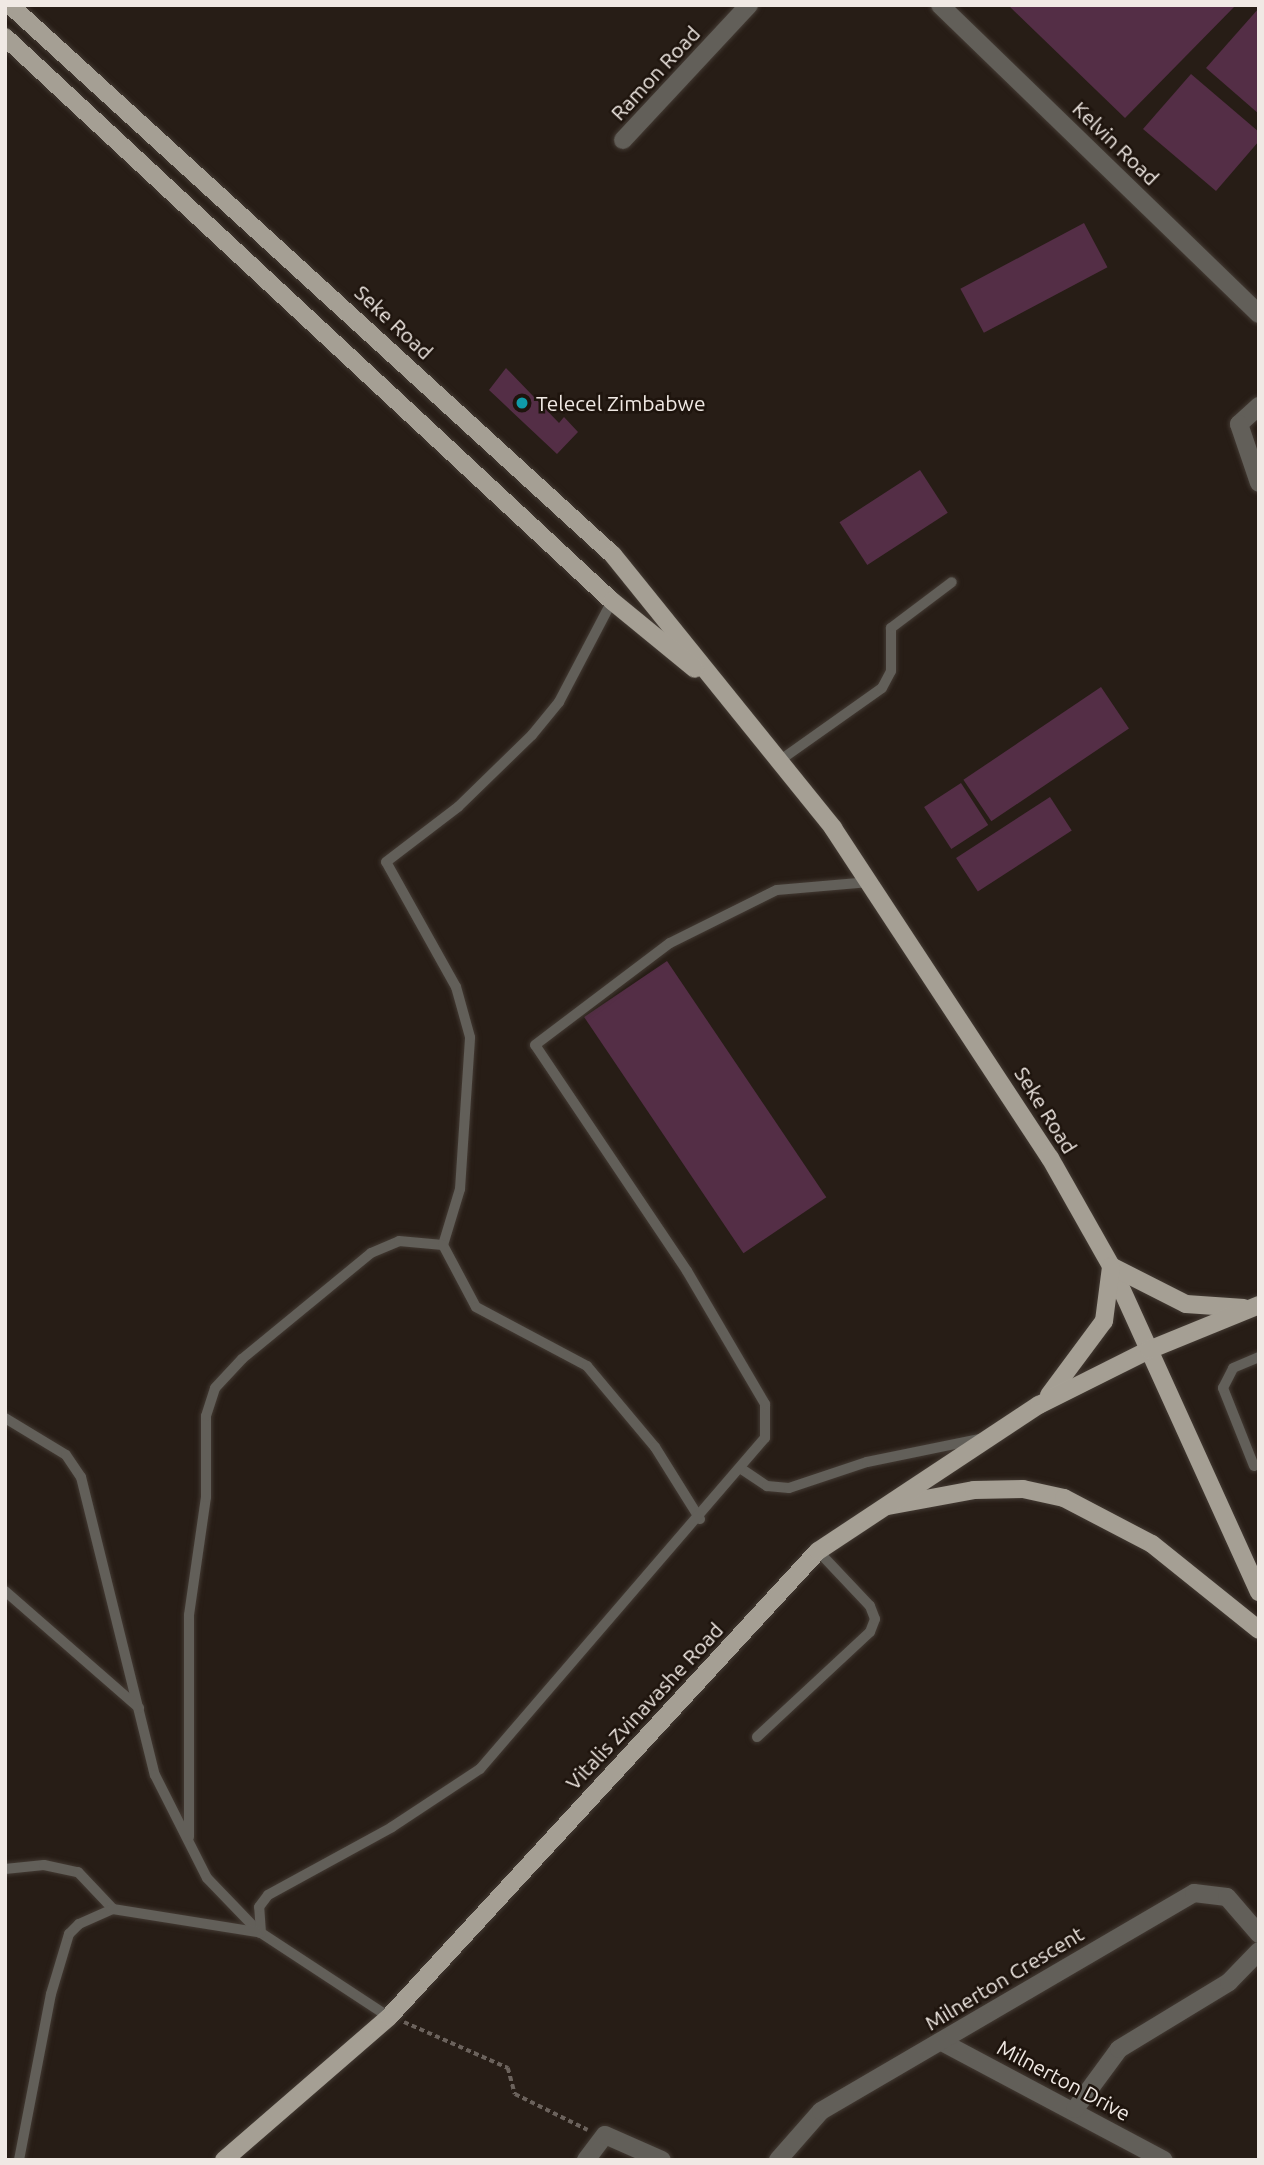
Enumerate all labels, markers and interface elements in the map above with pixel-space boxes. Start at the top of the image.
street label: Ramon Road [605,21,705,125]
street label: Kelvin Road [1068,96,1164,190]
street label: Seke Road [350,279,438,365]
place label: Telecel Zimbabwe [536,390,705,416]
marker: Telecel Zimbabwe [514,395,530,411]
street label: Seke Road [1009,1062,1083,1158]
street label: Vitalis Zvinavashe Road [560,1617,728,1795]
street label: Milnerton Crescent [920,1921,1088,2035]
street label: Milnerton Drive [993,2034,1135,2126]

